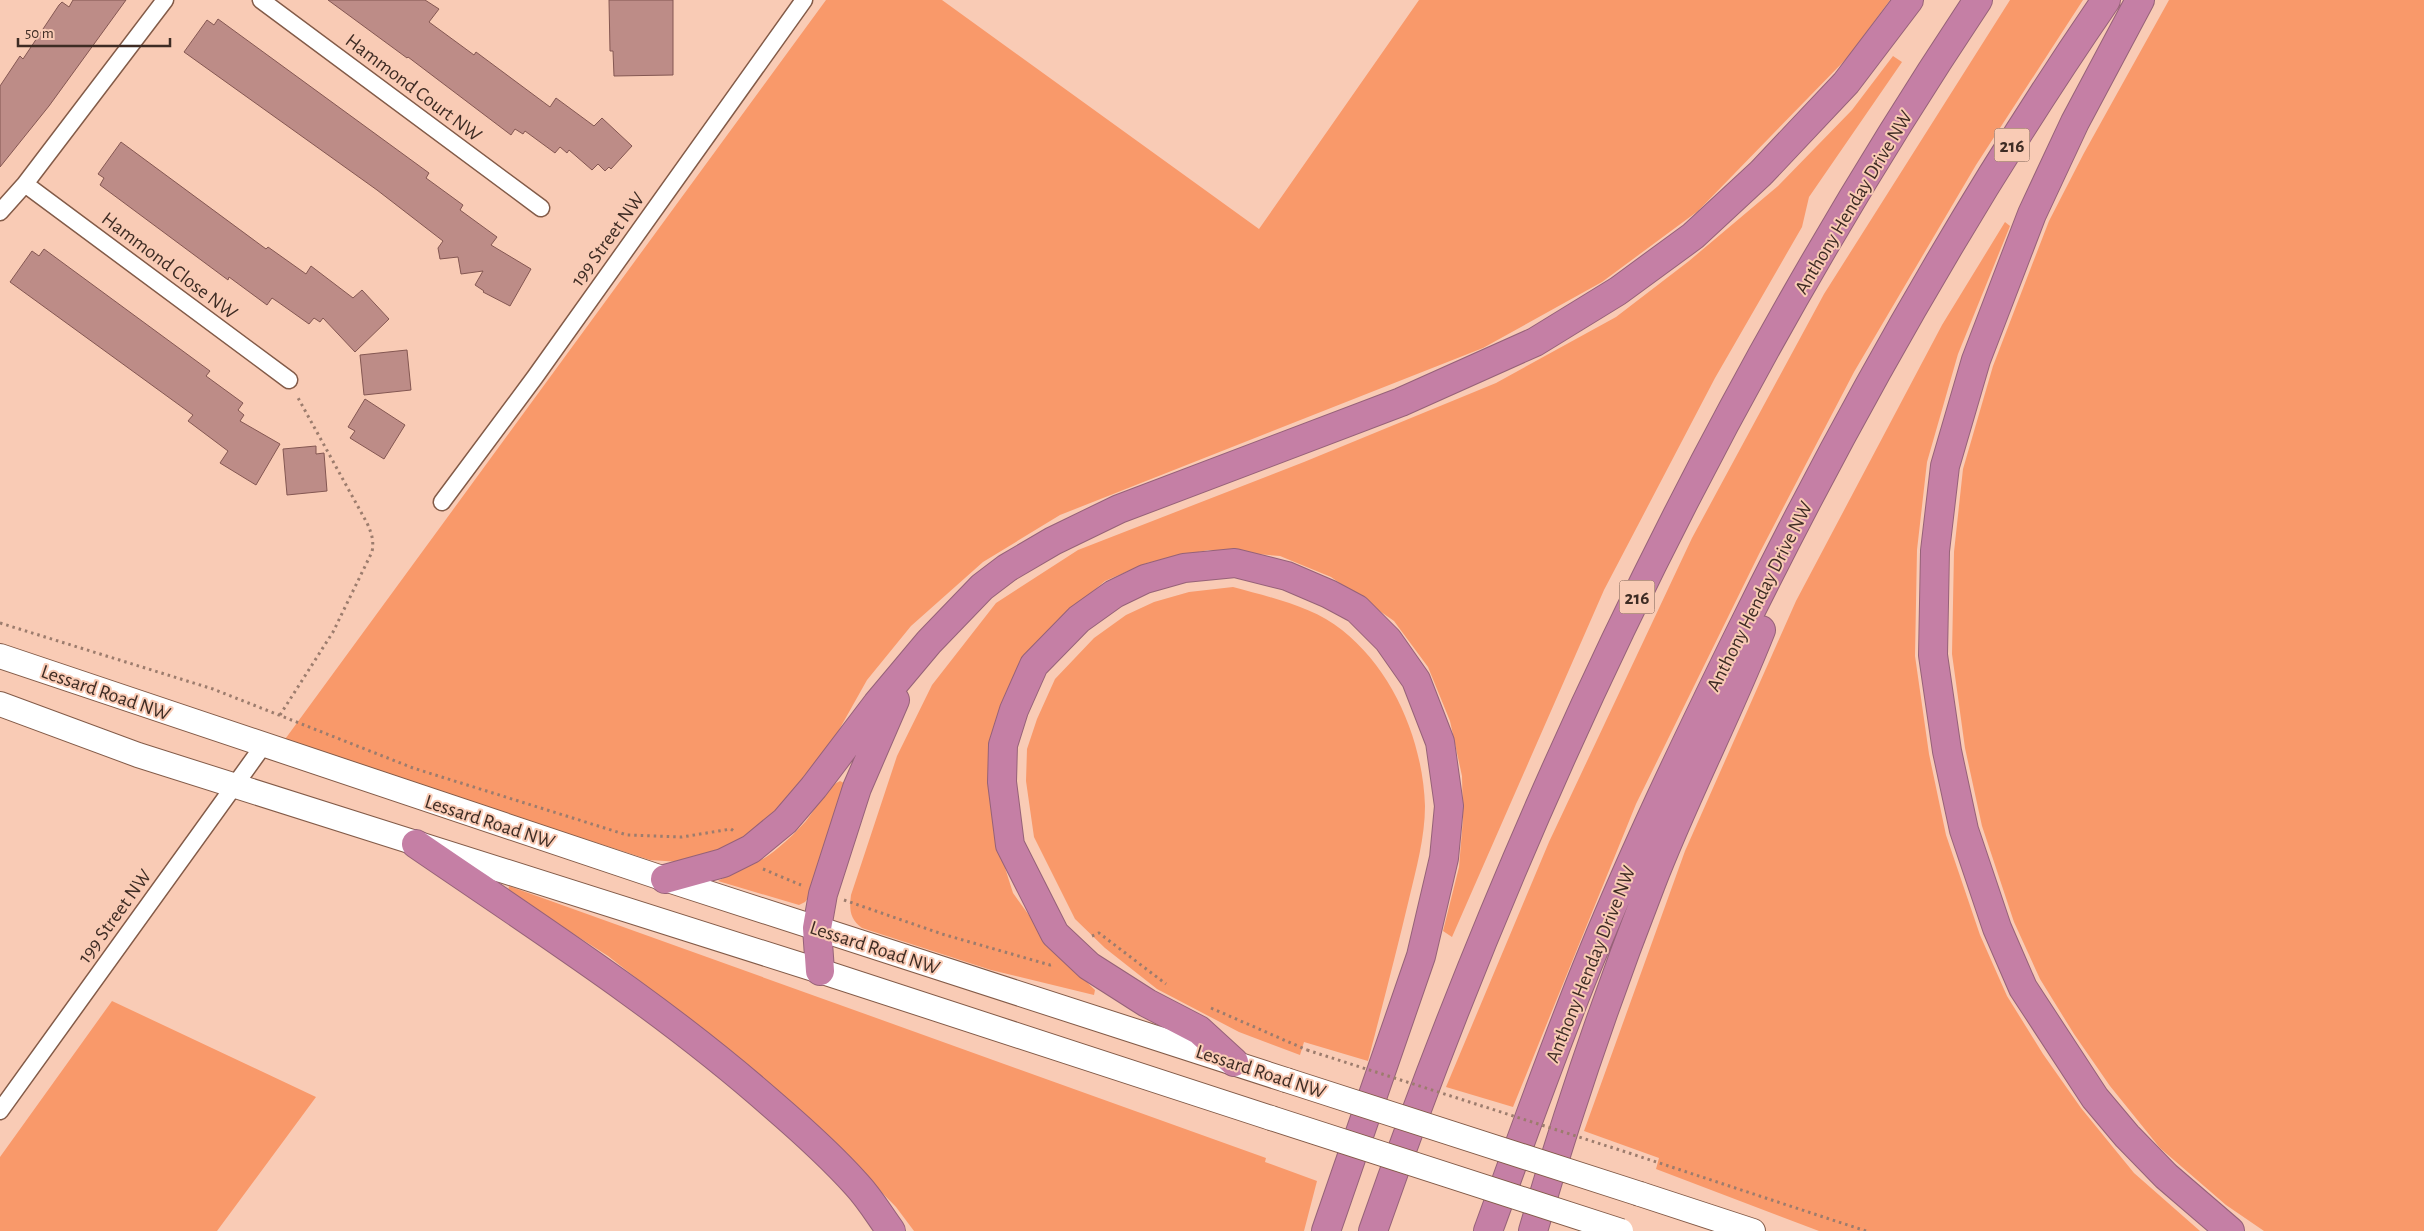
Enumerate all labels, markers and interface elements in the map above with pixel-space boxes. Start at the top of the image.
scale bar [18,15,170,47]
text: 50 m [25,26,54,41]
street label: Hammond Court NW [342,30,485,145]
street label: Anthony Henday Drive NW [1791,107,1917,298]
road number: 216 [1994,128,2030,162]
street label: 199 Street NW [567,189,648,290]
street label: Hammond Close NW [98,208,241,323]
street label: Anthony Henday Drive NW [1703,498,1817,695]
road number: 216 [1620,580,1654,614]
street label: Lessard Road NW [38,661,173,724]
street label: Lessard Road NW [422,792,557,852]
street label: Anthony Henday Drive NW [1542,863,1640,1065]
street label: 199 Street NW [74,866,155,967]
street label: Lessard Road NW [807,918,942,978]
street label: Lessard Road NW [1193,1042,1328,1102]

